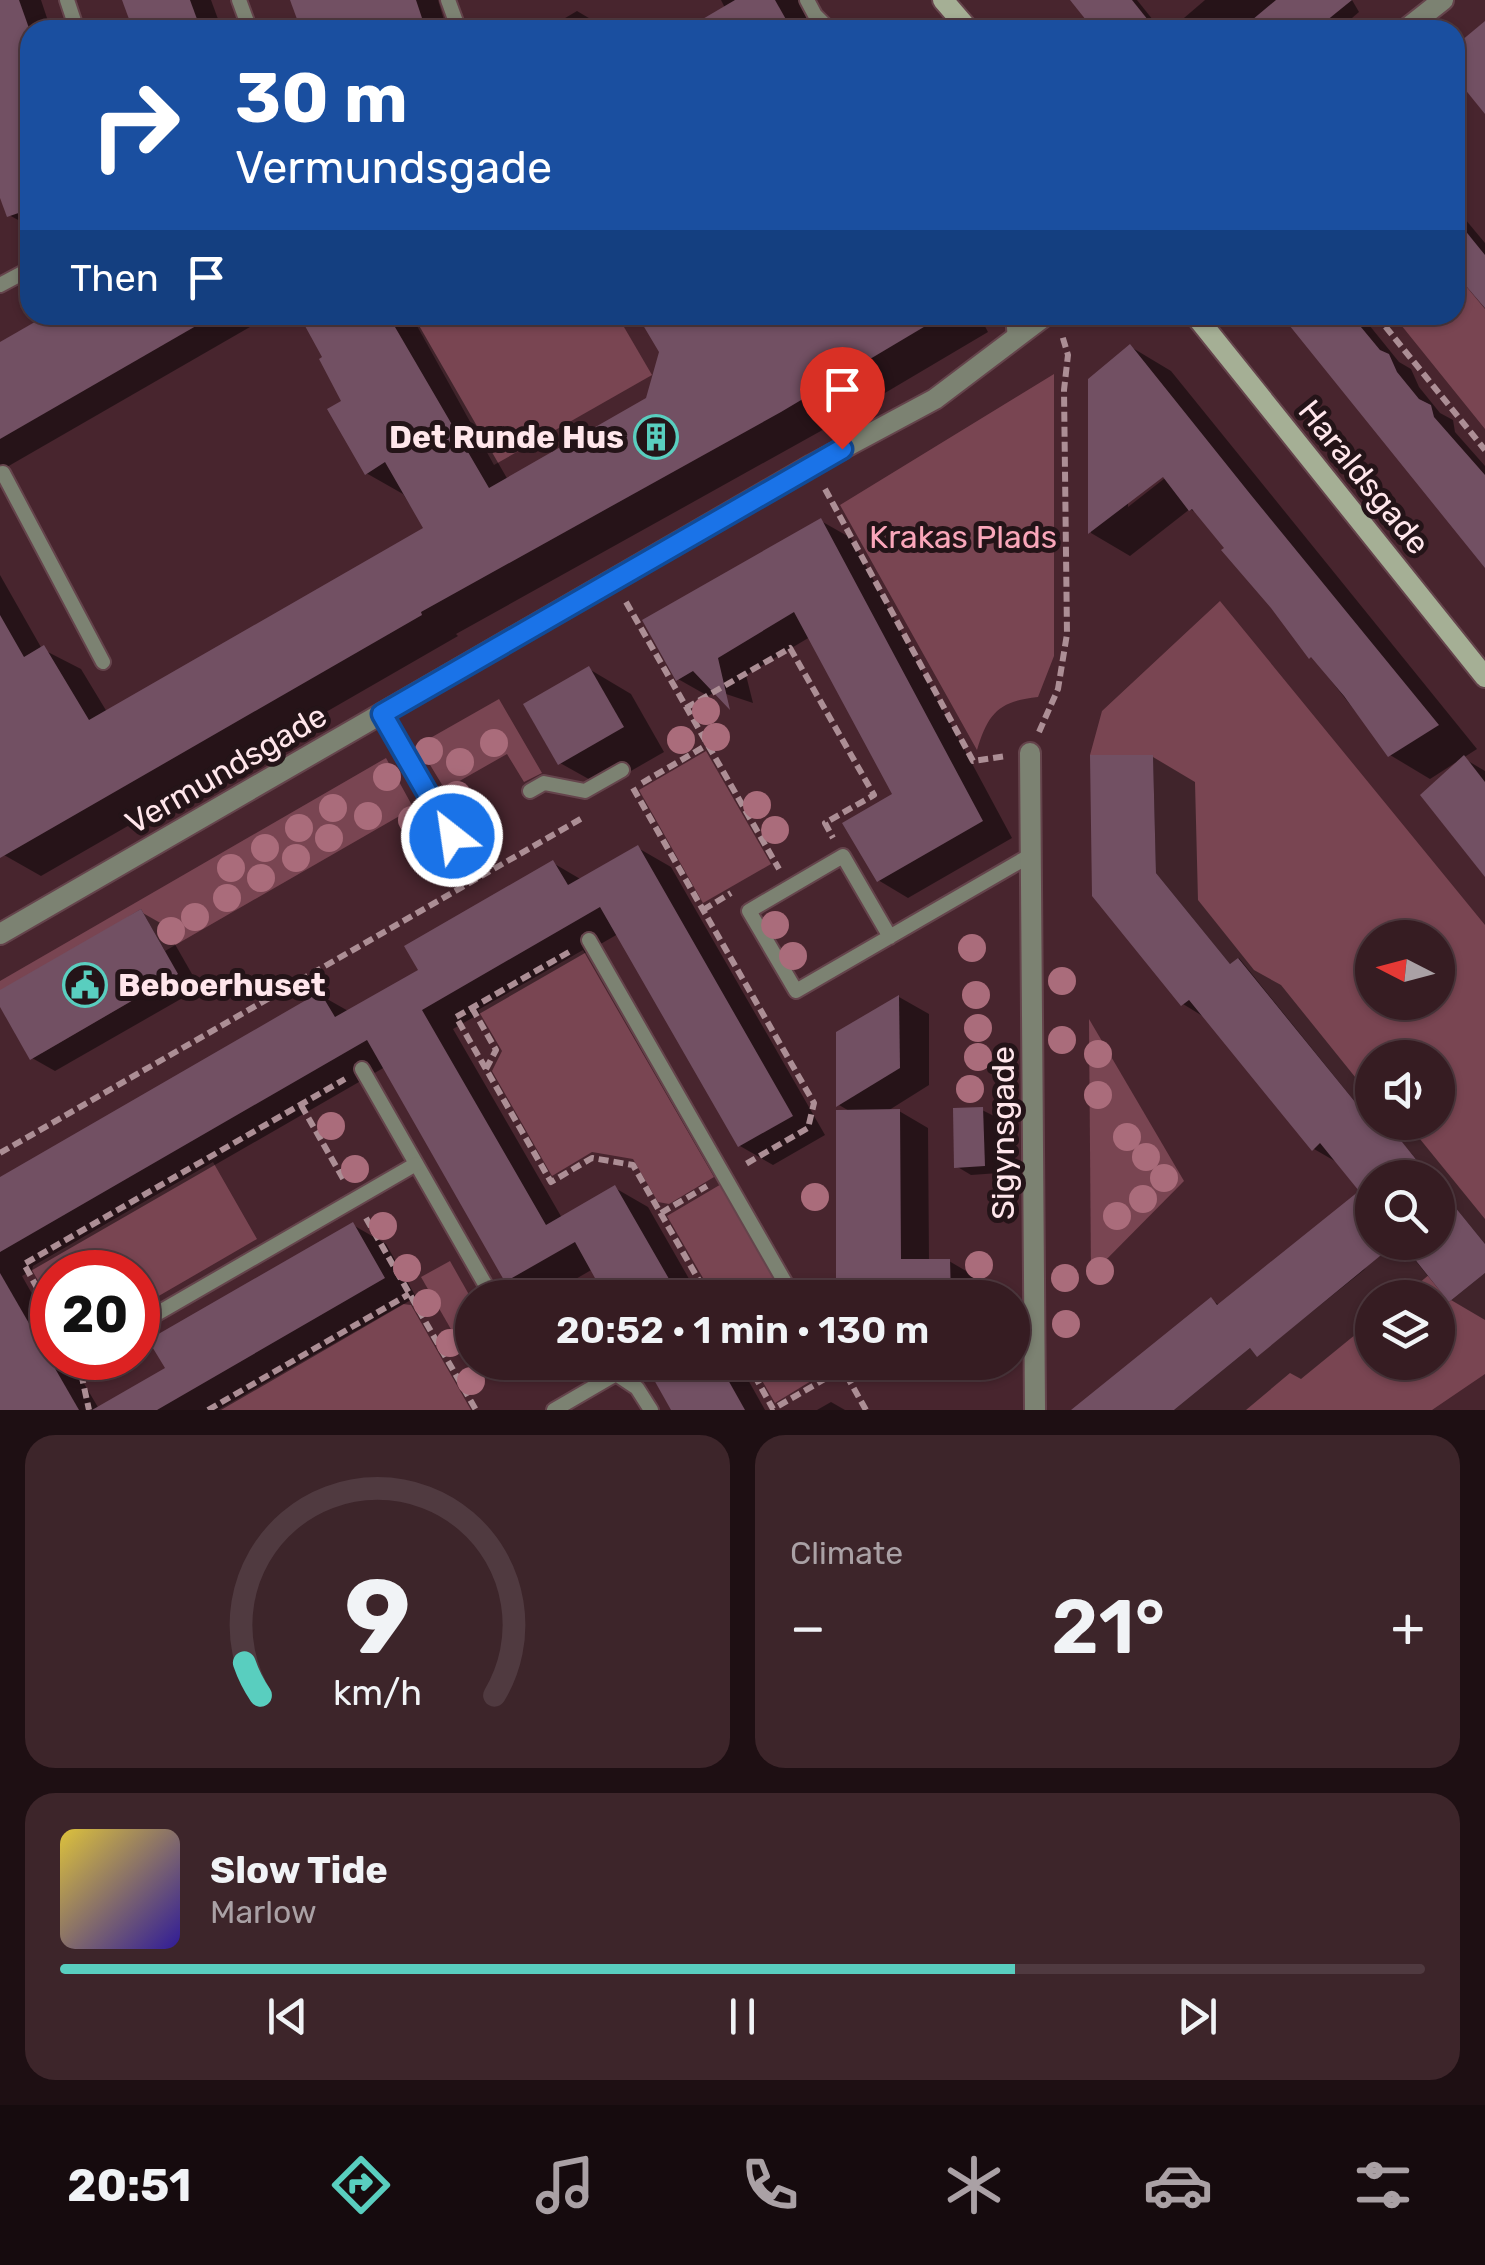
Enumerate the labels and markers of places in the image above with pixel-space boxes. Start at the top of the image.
pin [800,347,885,450]
building icon: Det Runde Hus [633,414,679,460]
place label: Det Runde Hus [389,418,624,456]
public building icon: Beboerhuset [62,962,108,1008]
place label: Beboerhuset [118,966,326,1004]

